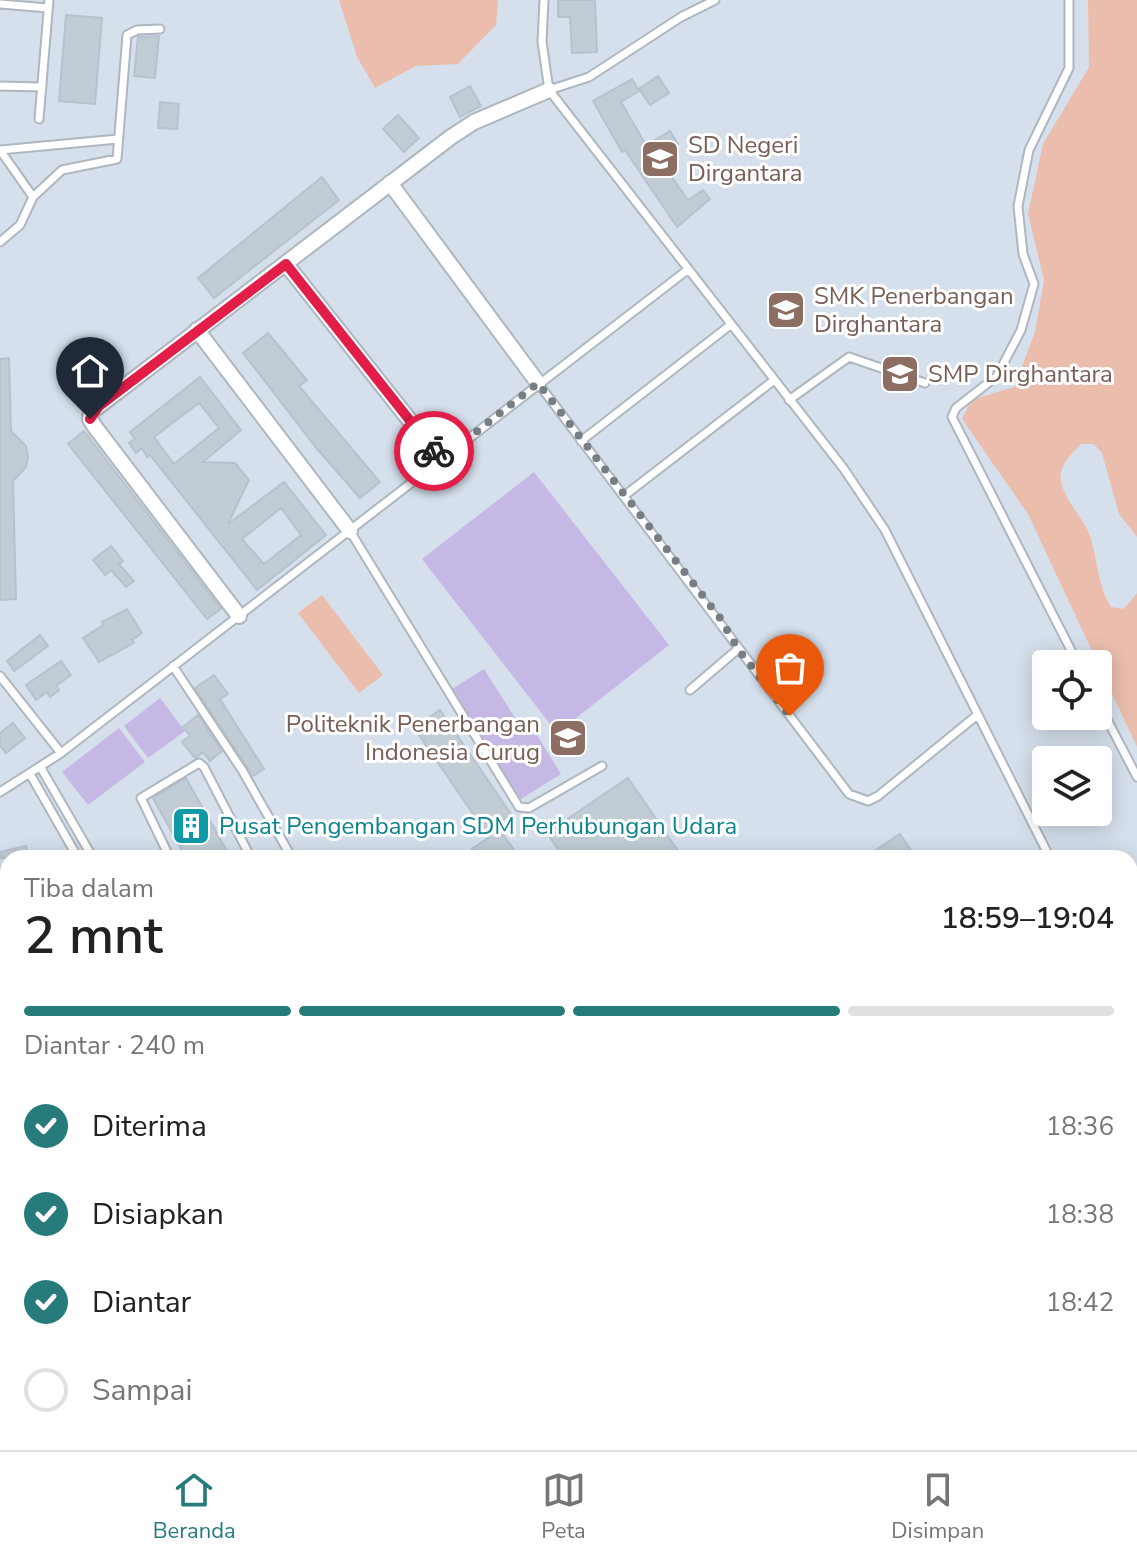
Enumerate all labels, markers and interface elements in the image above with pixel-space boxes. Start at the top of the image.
place label: SD Negeri Dirgantara [688,129,803,189]
school or university icon: SD Negeri Dirgantara [639,138,681,180]
place label: SMK Penerbangan Dirghantara [814,280,1014,340]
school or university icon: SMK Penerbangan Dirghantara [765,289,807,331]
pin [56,337,124,419]
icon: home [68,349,112,393]
school or university icon: SMP Dirghantara [879,353,921,395]
place label: SMP Dirghantara [928,358,1113,390]
courier [394,411,474,491]
icon: bike [412,429,456,473]
pin [756,634,824,716]
icon: bag [768,646,812,690]
map controls [1032,650,1112,826]
button: locate [1032,650,1112,730]
place label: Politeknik Penerbangan Indonesia Curug [286,708,540,768]
school or university icon: Politeknik Penerbangan Indonesia Curug [547,717,589,759]
button: layers [1032,746,1112,826]
building icon: Pusat Pengembangan SDM Perhubungan Udara [170,805,212,847]
place label: Pusat Pengembangan SDM Perhubungan Udara [219,810,737,842]
text: Tiba dalam [24,871,154,906]
text: 18:59–19:04 [941,898,1114,939]
text: 2 mnt [24,900,163,971]
text: Diantar · 240 m [24,1028,205,1063]
icon: check [24,1104,68,1148]
text: Diterima [92,1106,207,1147]
text: 18:36 [1046,1109,1114,1144]
icon: check [24,1192,68,1236]
text: Disiapkan [92,1194,224,1235]
text: 18:38 [1046,1197,1114,1232]
icon: check [24,1280,68,1324]
text: Diantar [92,1282,191,1323]
text: 18:42 [1046,1285,1114,1320]
text: Sampai [92,1370,192,1411]
tab: Beranda [153,1468,236,1546]
tab: Peta [541,1468,586,1546]
tab: Disimpan [891,1468,984,1546]

